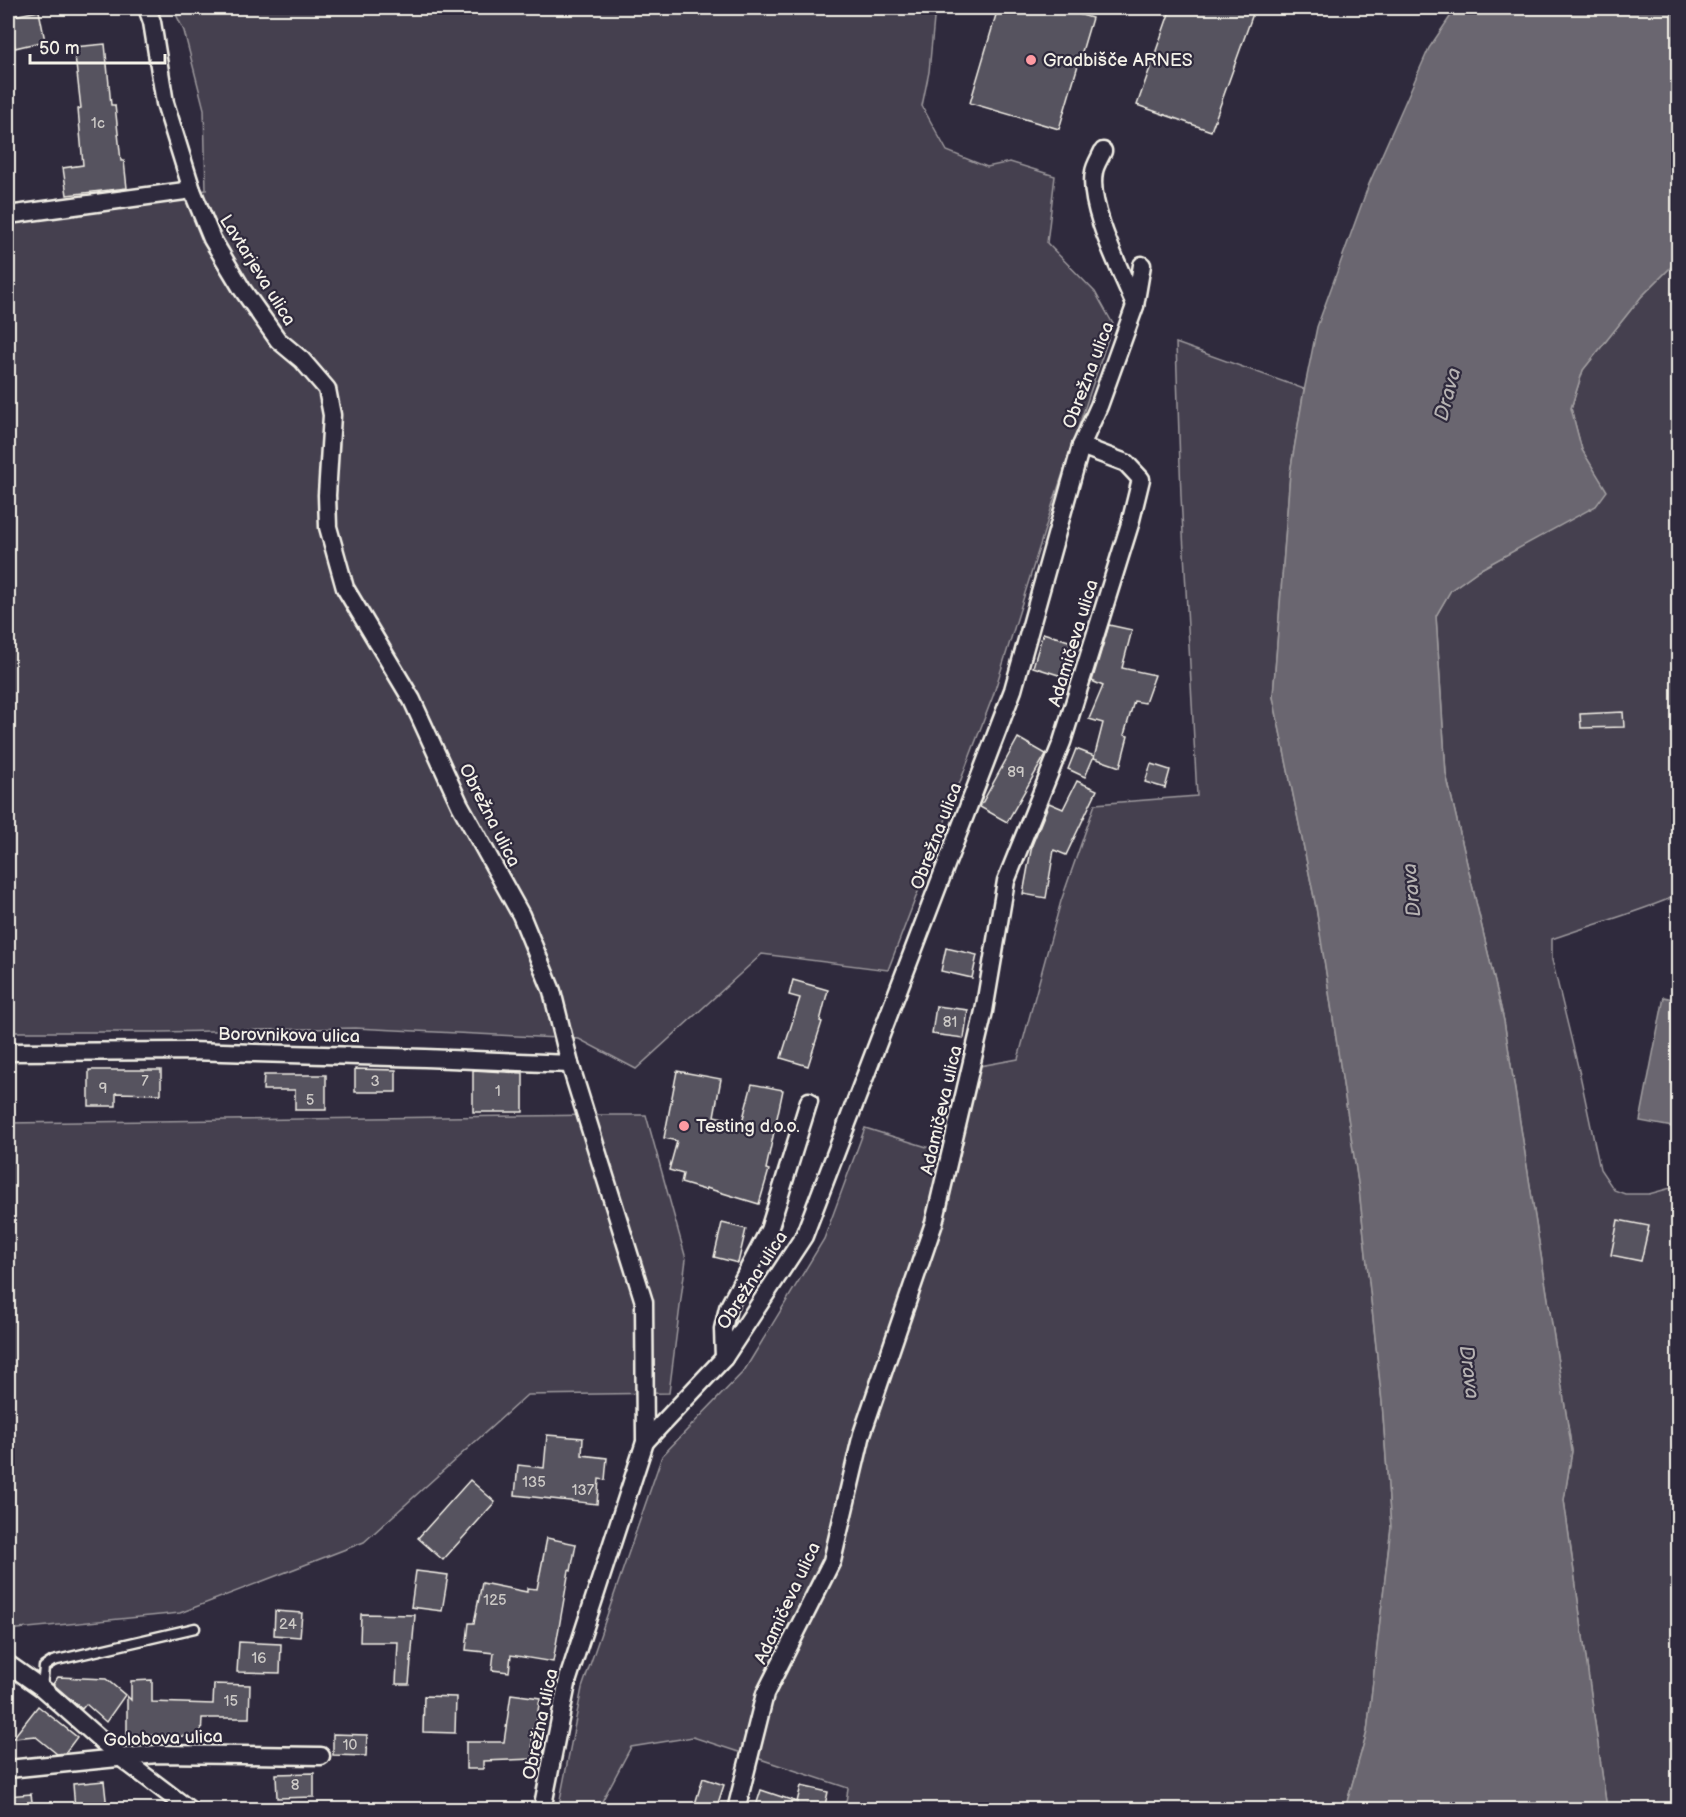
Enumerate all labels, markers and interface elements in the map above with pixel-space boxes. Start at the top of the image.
scale bar [30,27,165,65]
text: 50 m [39,38,80,59]
place label: Gradbišče ARNES [1043,50,1193,71]
marker: Gradbišče ARNES [1024,53,1038,67]
house number: 1c [91,114,105,133]
street label: Lavtarjeva ulica [215,211,300,330]
street label: Obrežna ulica [1058,319,1118,432]
water label: Drava [1429,365,1467,423]
street label: Adamičeva ulica [1044,577,1103,709]
street label: Obrežna ulica [455,760,525,870]
house number: 89 [1007,763,1025,782]
street label: Obrežna ulica [906,780,966,893]
water label: Drava [1398,862,1426,918]
house number: 81 [943,1013,957,1032]
street label: Borovnikova ulica [218,1024,360,1047]
street label: Adamičeva ulica [916,1043,967,1177]
house number: 7 [141,1072,149,1091]
house number: 3 [370,1072,380,1091]
house number: 9 [99,1079,107,1098]
house number: 1 [495,1082,501,1101]
house number: 5 [306,1091,314,1110]
place label: Testing d.o.o. [696,1116,800,1137]
marker: Testing d.o.o. [677,1119,691,1133]
street label: Obrežna ulica [713,1227,792,1333]
water label: Drava [1454,1344,1484,1400]
house number: 135 [522,1473,546,1492]
house number: 137 [572,1481,595,1500]
street label: Adamičeva ulica [750,1539,825,1667]
house number: 125 [483,1591,507,1610]
house number: 24 [279,1615,297,1634]
house number: 16 [252,1649,266,1668]
street label: Obrežna ulica [518,1667,562,1781]
house number: 15 [224,1692,238,1711]
street label: Golobova ulica [103,1726,223,1751]
house number: 10 [343,1736,357,1755]
house number: 8 [291,1776,300,1795]

